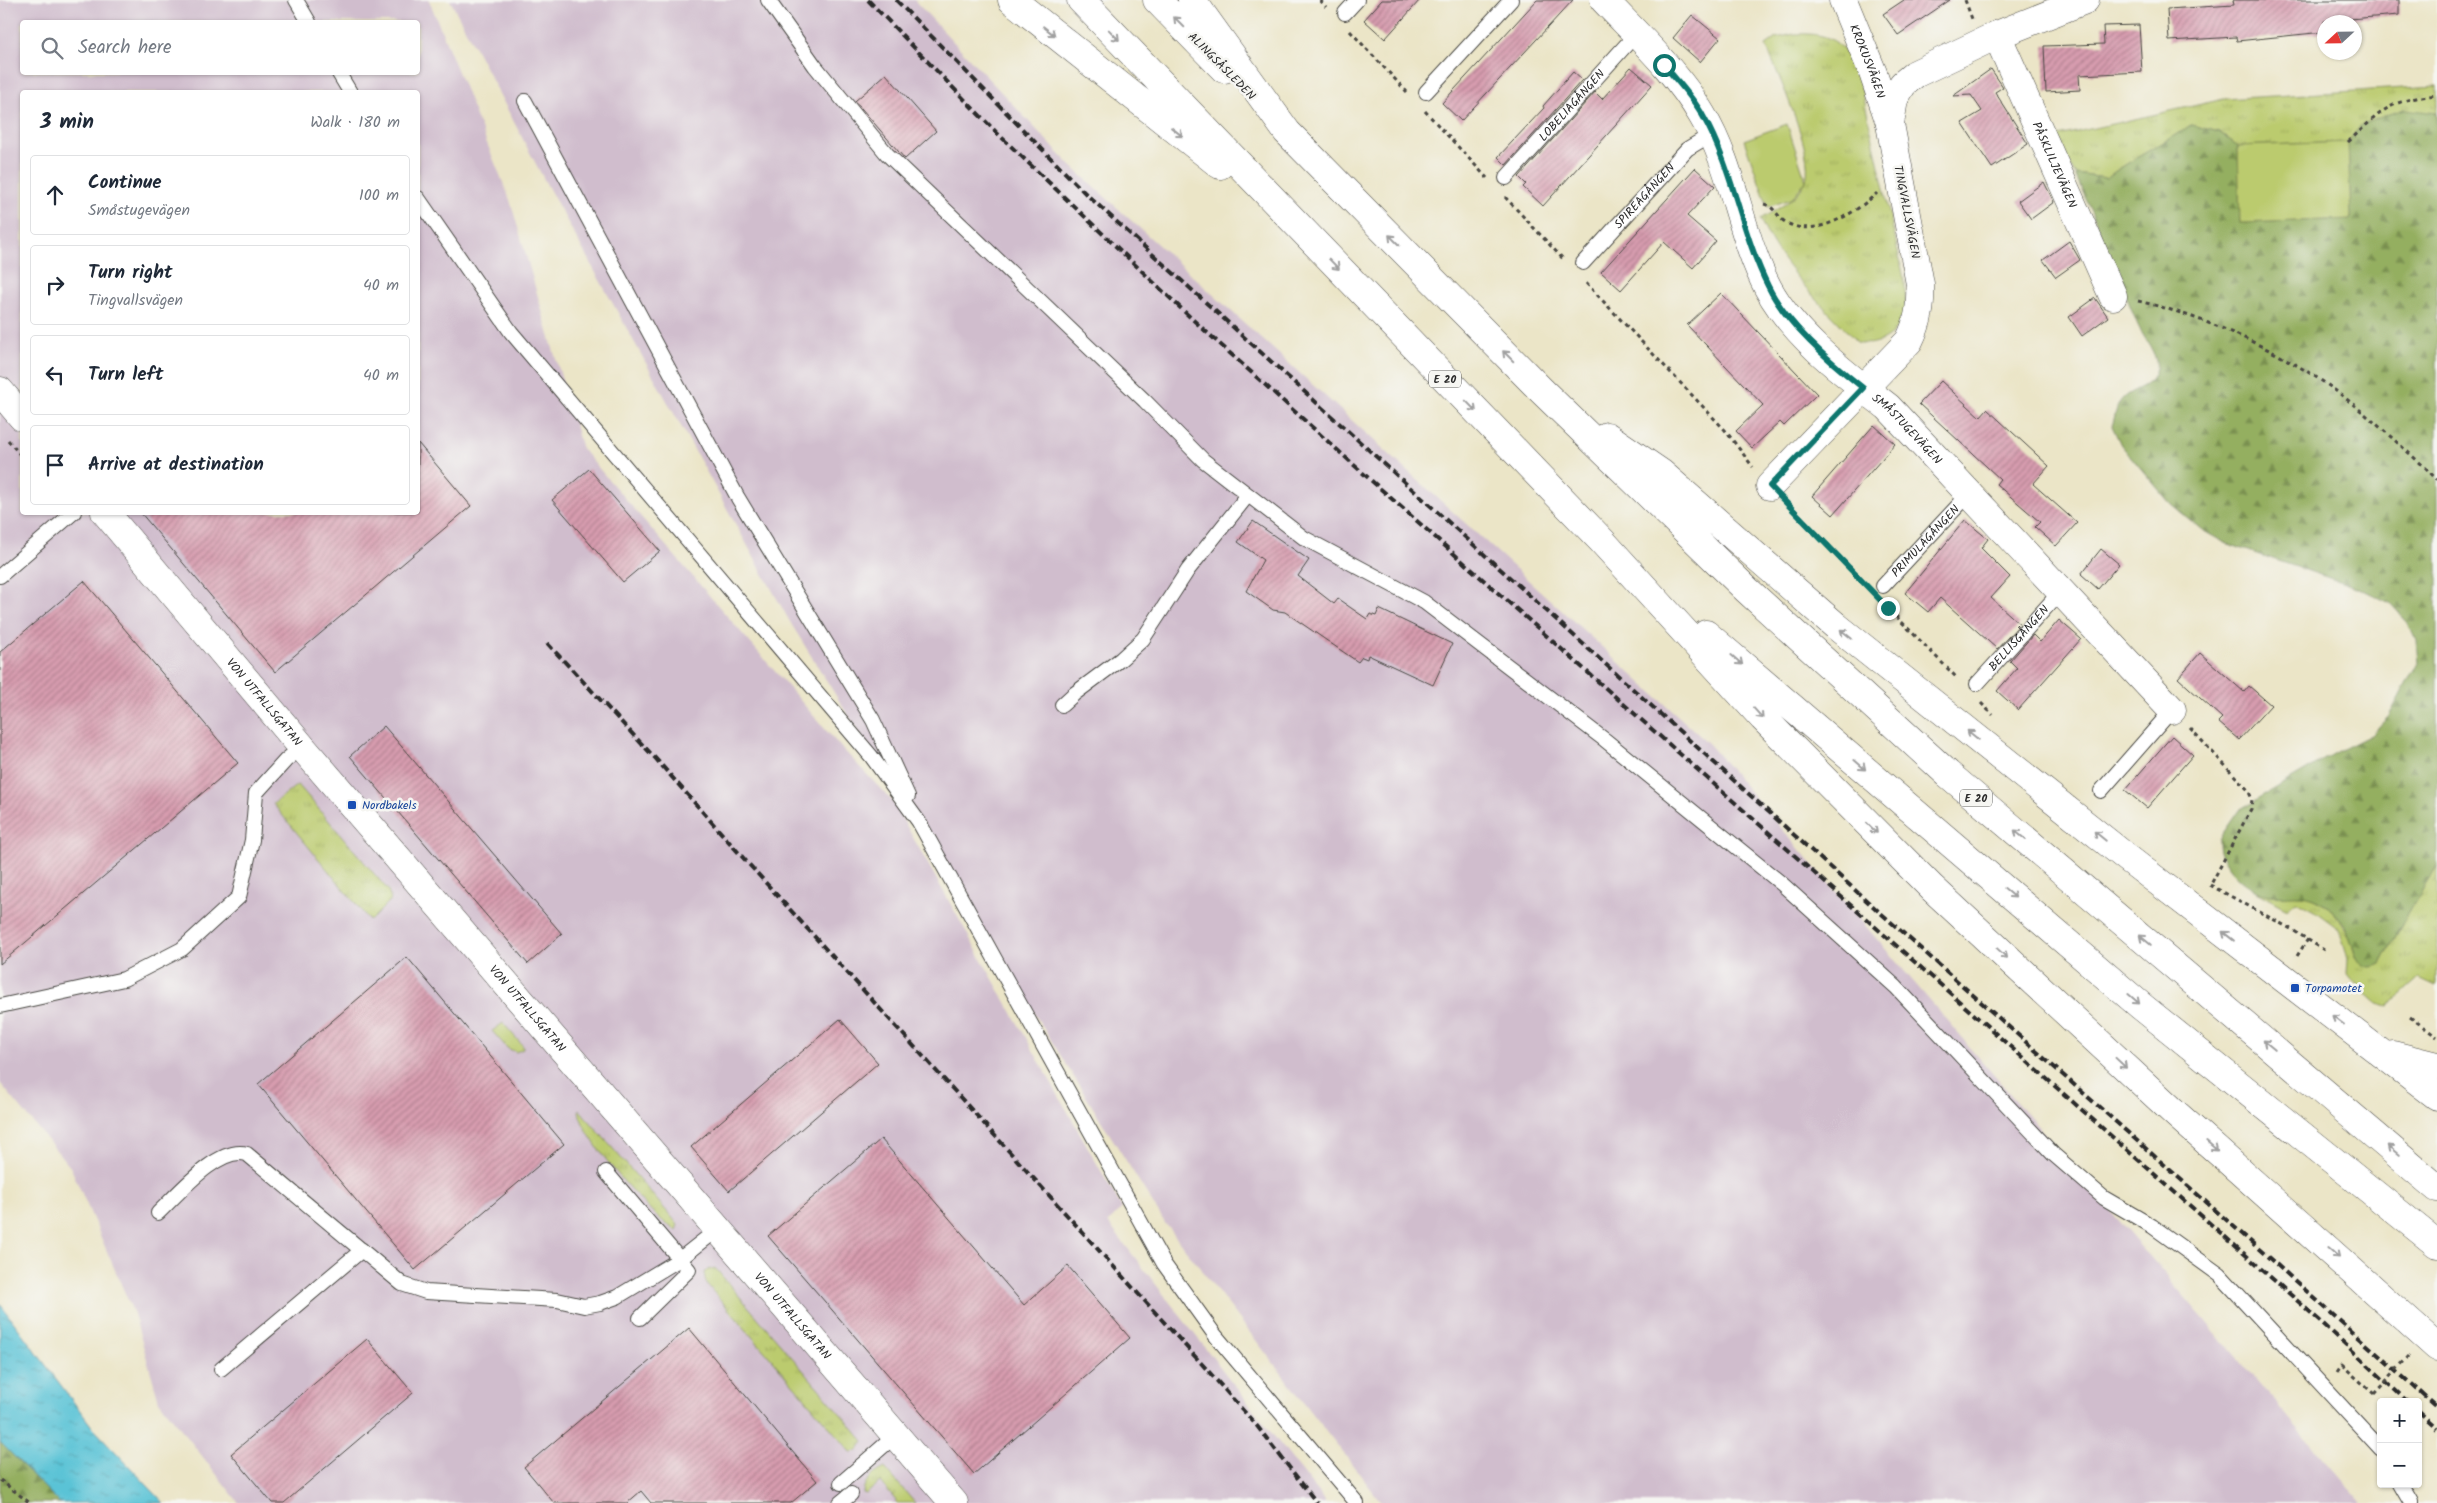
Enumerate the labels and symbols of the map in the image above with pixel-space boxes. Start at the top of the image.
north arrow [2317,15,2362,60]
one-way arrow [1173,16,1185,29]
street label: KROKUSVÄGEN [1844,21,1890,101]
one-way arrow [1042,26,1056,36]
street label: ALINGSÅSLEDEN [1183,28,1260,105]
one-way arrow [1108,29,1121,41]
route start [1653,54,1676,77]
street label: LOBELIAGÅNGEN [1534,65,1610,146]
street label: PÅSKLILJEVÄGEN [2027,119,2082,211]
one-way arrow [1170,126,1183,137]
street label: SPIREAGÅNGEN [1610,159,1680,233]
street label: TINGVALLSVÄGEN [1888,164,1925,260]
one-way arrow [1388,234,1400,247]
one-way arrow [1328,258,1340,270]
one-way arrow [1502,350,1514,362]
road number: E 20 [1429,370,1461,388]
street label: SMÅSTUGEVÄGEN [1868,389,1946,469]
one-way arrow [1465,400,1478,412]
street label: PRIMULAGÅNGEN [1887,501,1964,582]
route end [1877,597,1900,620]
street label: BELLISGÅNGEN [1984,601,2054,676]
one-way arrow [1839,629,1852,640]
street label: VON UTFALLSGATAN [221,654,307,751]
one-way arrow [1730,654,1743,665]
one-way arrow [1752,706,1764,719]
one-way arrow [1967,730,1980,741]
one-way arrow [1853,759,1866,770]
road number: E 20 [1960,790,1992,806]
place label: Nordbakels [362,796,417,815]
marker: Nordbakels [346,799,358,811]
one-way arrow [1866,822,1879,834]
one-way arrow [2014,830,2027,841]
one-way arrow [2094,831,2107,842]
one-way arrow [2004,888,2017,899]
one-way arrow [2222,930,2235,941]
one-way arrow [2138,934,2151,946]
one-way arrow [1996,947,2009,959]
street label: VON UTFALLSGATAN [484,961,570,1057]
place label: Torpamotet [2305,979,2362,998]
marker: Torpamotet [2289,982,2301,994]
one-way arrow [2127,993,2140,1005]
one-way arrow [2332,1015,2345,1026]
one-way arrow [2262,1039,2275,1051]
one-way arrow [2115,1057,2128,1069]
one-way arrow [2206,1140,2219,1152]
one-way arrow [2386,1144,2399,1156]
one-way arrow [2328,1248,2341,1259]
street label: VON UTFALLSGATAN [749,1269,835,1364]

